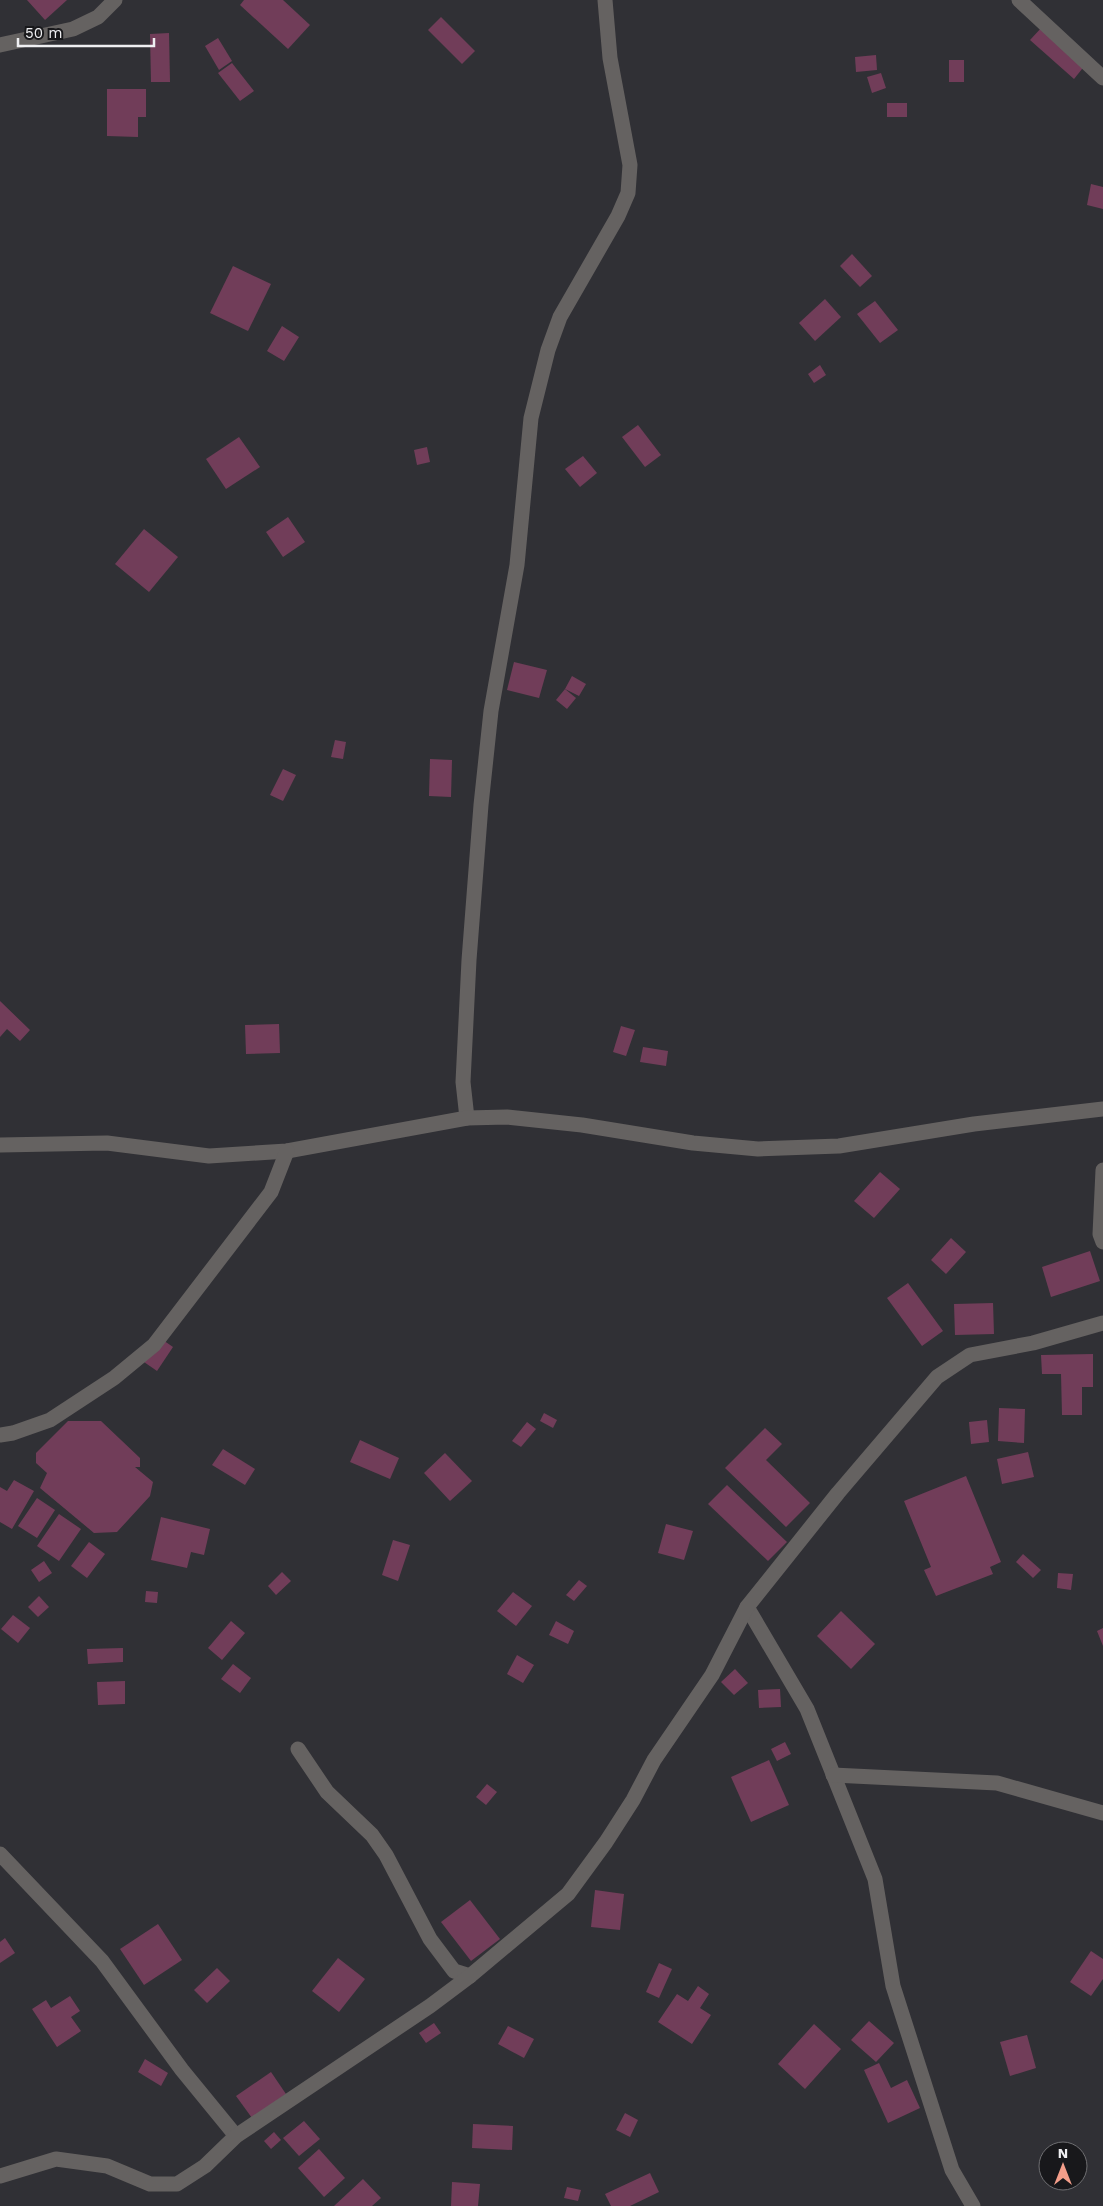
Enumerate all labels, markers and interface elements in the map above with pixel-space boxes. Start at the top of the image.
scale bar [18,15,154,47]
text: 50 m [25,24,62,42]
north arrow [1038,2141,1088,2191]
text: N [1058,2145,1068,2161]

